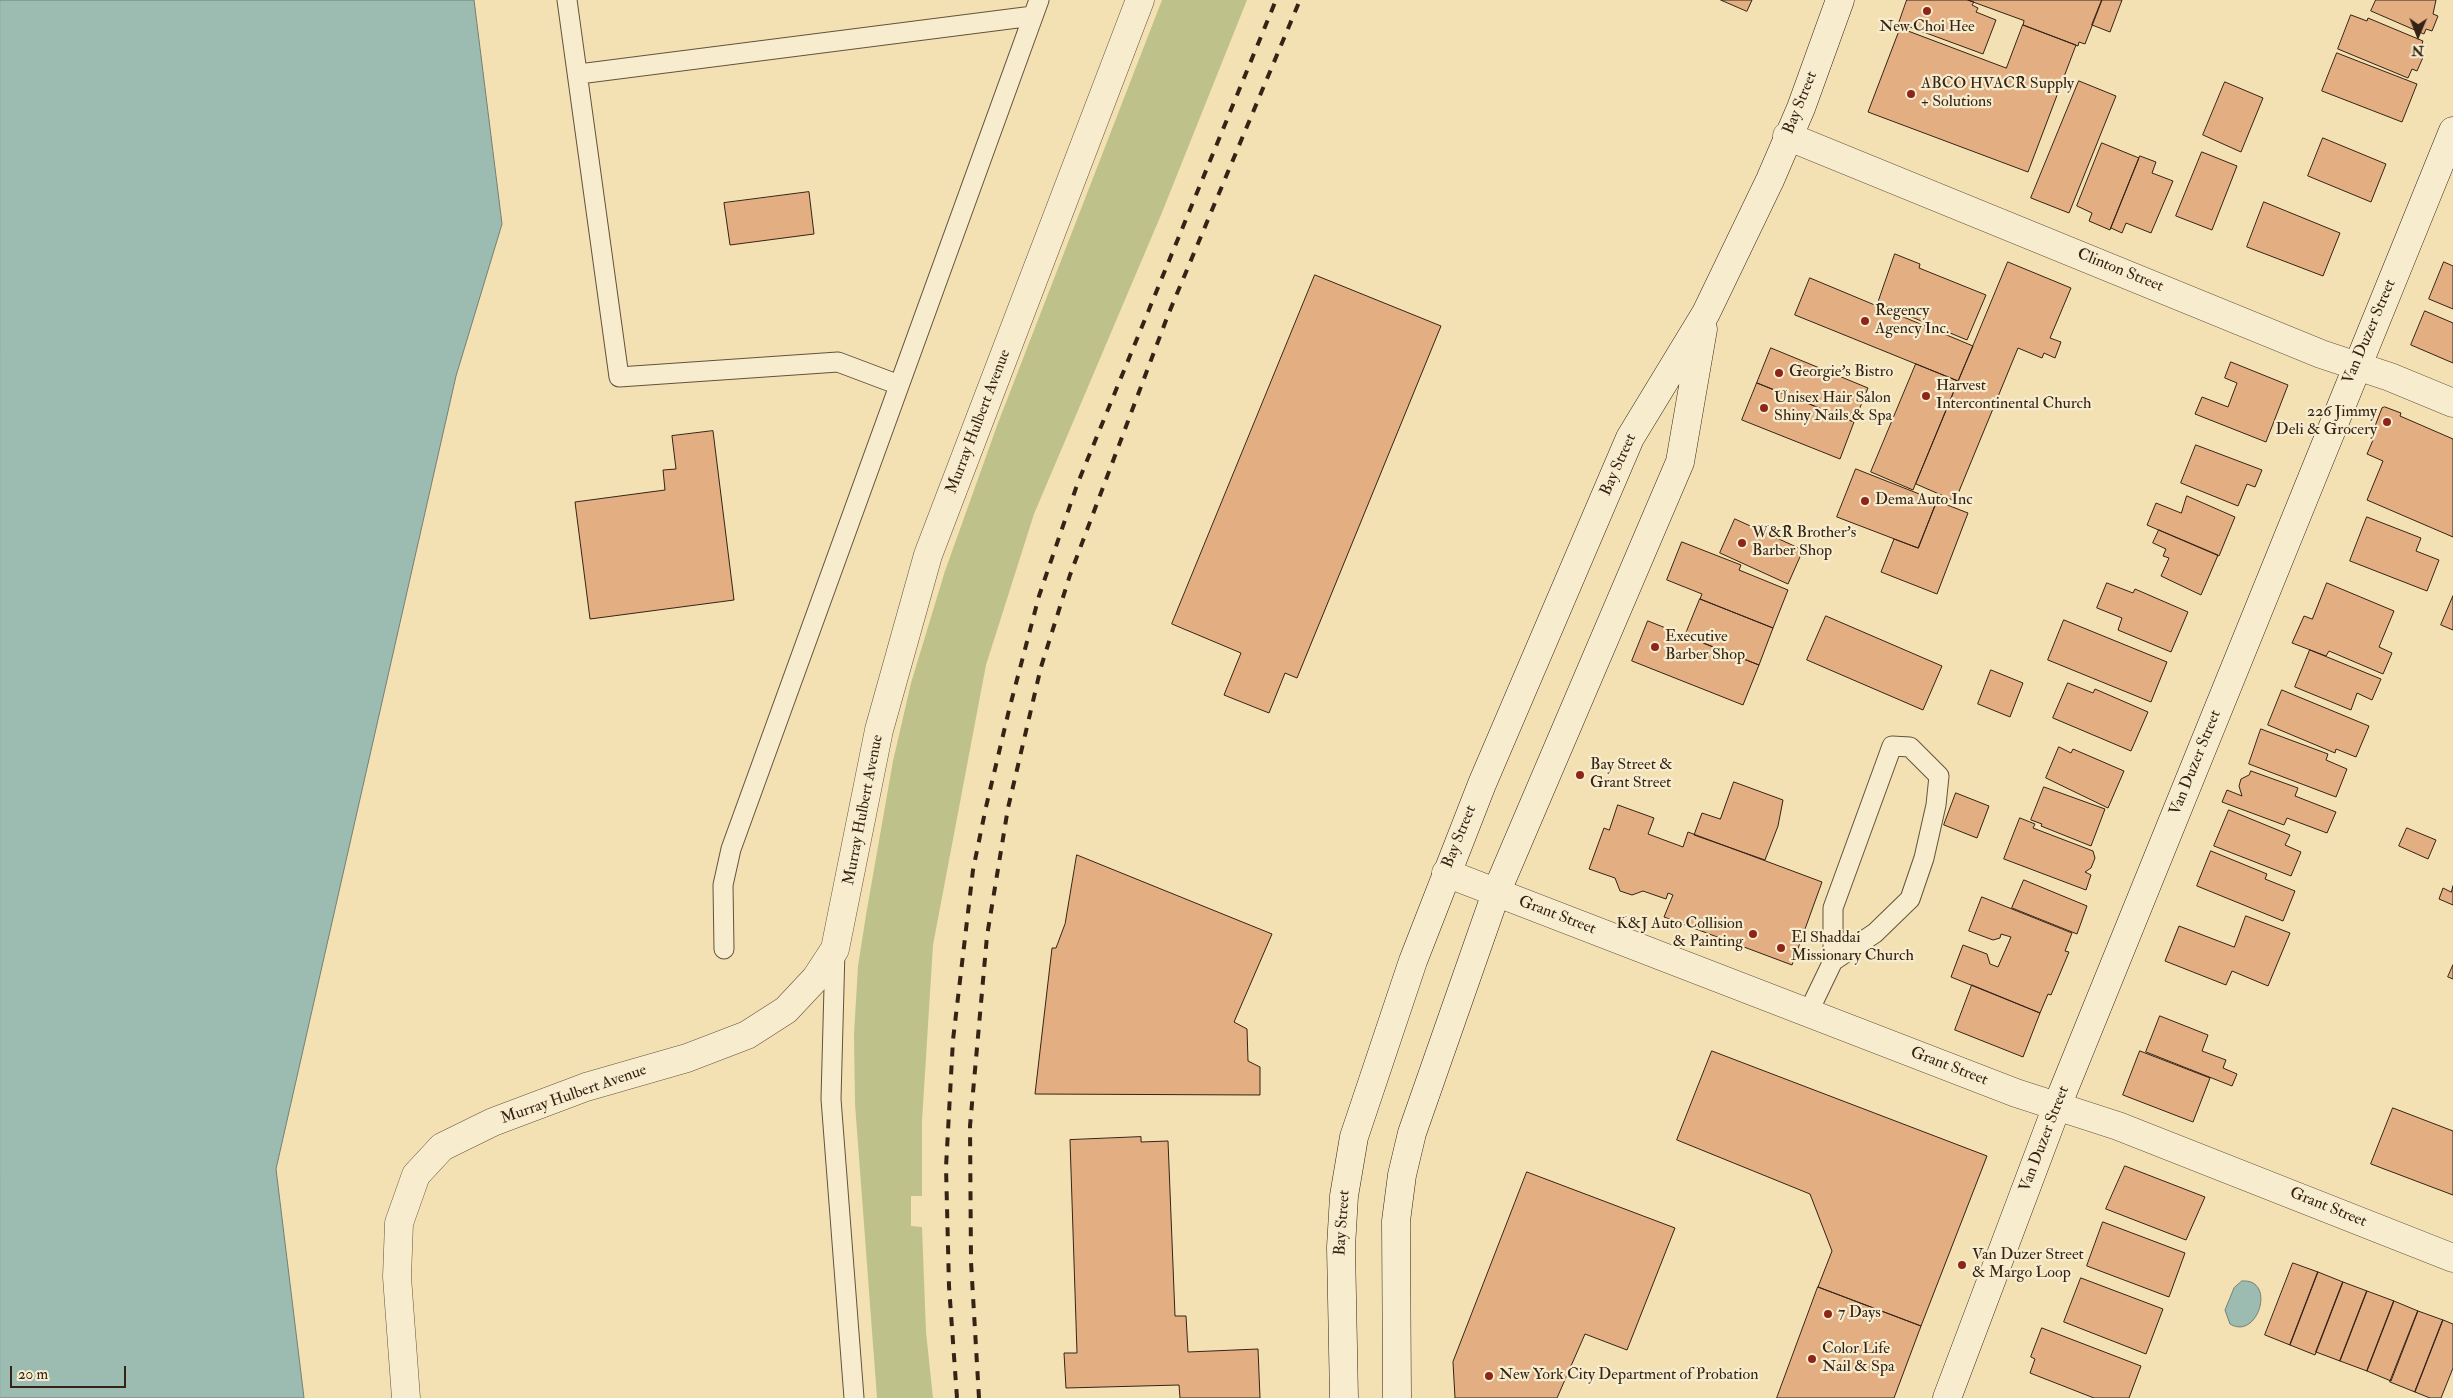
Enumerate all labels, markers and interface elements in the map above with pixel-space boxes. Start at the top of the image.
marker: New Choi Hee [1921,5,1933,17]
north arrow [2393,10,2443,60]
place label: New Choi Hee [1879,18,1975,38]
text: N [2411,42,2424,59]
street label: Bay Street [1780,69,1822,137]
place label: ABCO HVACR Supply + Solutions [1921,75,2074,113]
marker: ABCO HVACR Supply + Solutions [1905,88,1917,100]
street label: Clinton Street [2074,245,2166,297]
street label: Van Duzer Street [2339,277,2401,387]
place label: Regency Agency Inc. [1875,302,1949,340]
marker: Regency Agency Inc. [1859,315,1871,327]
street label: Murray Hulbert Avenue [943,347,1015,497]
place label: Georgie's Bistro [1789,363,1893,383]
marker: Georgie's Bistro [1773,367,1785,379]
place label: Harvest Intercontinental Church [1936,377,2091,415]
place label: Unisex Hair Salon Shiny Nails & Spa [1774,389,1892,427]
marker: Harvest Intercontinental Church [1920,390,1932,402]
marker: Unisex Hair Salon Shiny Nails & Spa [1758,402,1770,414]
place label: 226 Jimmy Deli & Grocery [2276,403,2377,441]
marker: 226 Jimmy Deli & Grocery [2381,416,2393,428]
street label: Bay Street [1597,431,1641,499]
place label: Dema Auto Inc [1875,491,1973,511]
marker: Dema Auto Inc [1859,495,1871,507]
place label: W&R Brother's Barber Shop [1752,524,1856,562]
marker: W&R Brother's Barber Shop [1736,537,1748,549]
place label: Executive Barber Shop [1665,628,1745,666]
marker: Executive Barber Shop [1649,641,1661,653]
street label: Van Duzer Street [2166,708,2226,818]
street label: Murray Hulbert Avenue [840,733,888,887]
place label: Bay Street & Grant Street [1590,756,1673,794]
marker: Bay Street & Grant Street [1574,769,1586,781]
street label: Bay Street [1439,803,1481,871]
street label: Grant Street [1516,892,1598,940]
place label: K&J Auto Collision & Painting [1617,915,1743,953]
marker: K&J Auto Collision & Painting [1747,928,1759,940]
place label: El Shaddai Missionary Church [1791,929,1914,967]
marker: El Shaddai Missionary Church [1775,942,1787,954]
street label: Grant Street [1908,1043,1990,1091]
street label: Murray Hulbert Avenue [499,1061,649,1129]
street label: Van Duzer Street [2016,1083,2074,1195]
street label: Grant Street [2287,1184,2369,1232]
street label: Bay Street [1331,1189,1355,1257]
place label: Van Duzer Street & Margo Loop [1972,1246,2084,1284]
marker: Van Duzer Street & Margo Loop [1956,1259,1968,1271]
place label: 7 Days [1838,1304,1881,1324]
marker: 7 Days [1822,1308,1834,1320]
place label: Color Life Nail & Spa [1822,1340,1895,1378]
marker: Color Life Nail & Spa [1806,1353,1818,1365]
scale bar [12,1356,129,1388]
text: 20 m [18,1365,48,1384]
place label: New York City Department of Probation [1499,1366,1758,1386]
marker: New York City Department of Probation [1483,1370,1495,1382]

